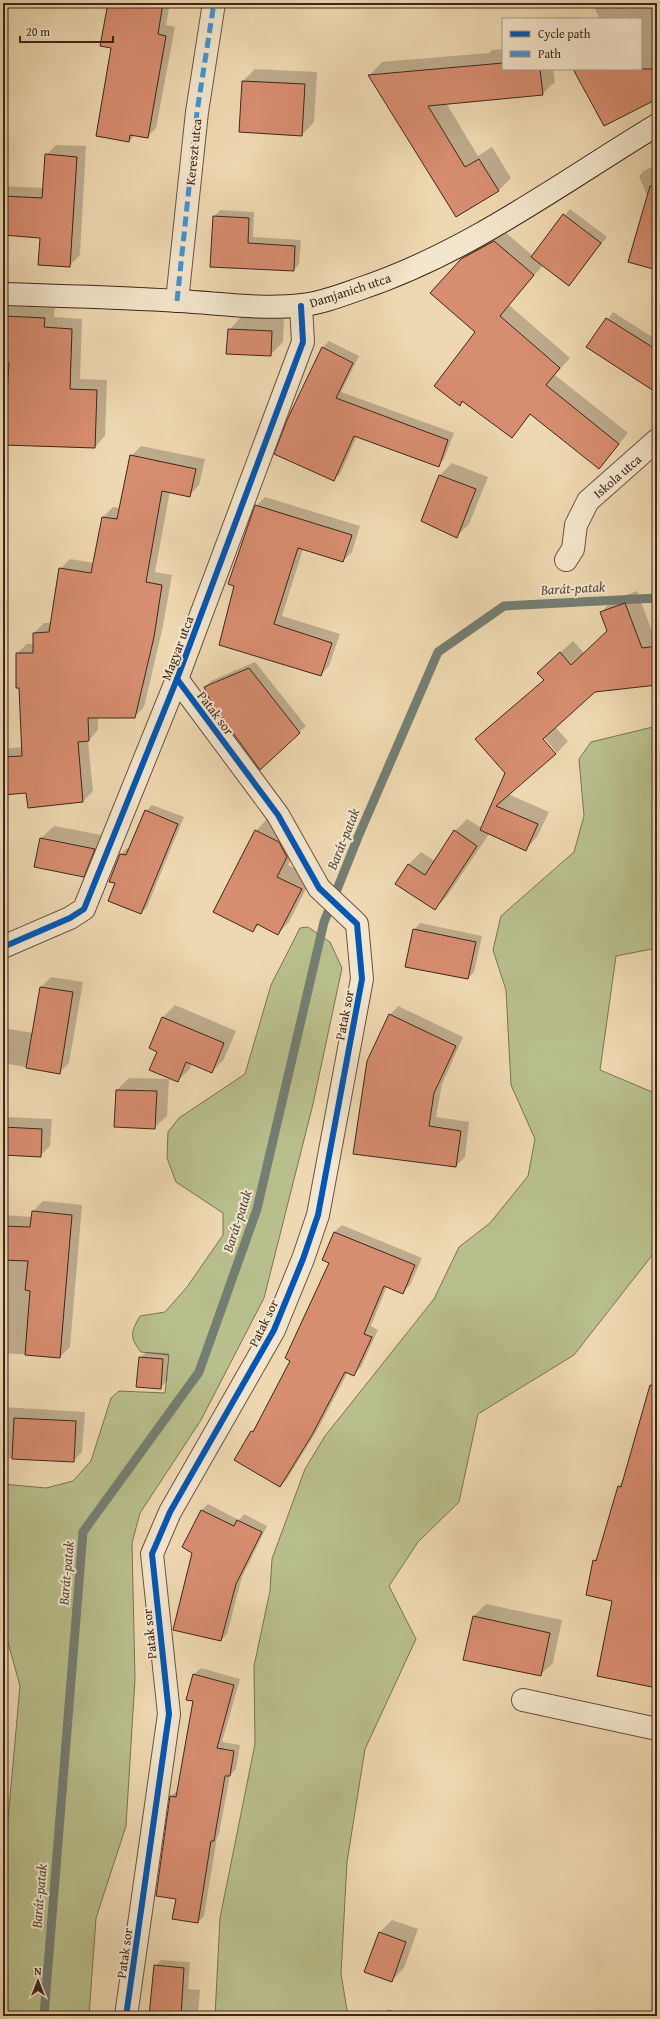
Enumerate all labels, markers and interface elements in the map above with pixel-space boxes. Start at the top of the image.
scale bar [20,18,113,44]
legend [502,18,642,70]
text: 20 m [26,23,50,40]
text: Cycle path [538,25,591,42]
text: Path [538,45,561,62]
street label: Kereszt utca [181,117,207,186]
street label: Damjanich utca [307,268,394,313]
street label: Iskola utca [589,450,646,503]
water label: Barát-patak [539,576,606,600]
street label: Magyar utca [157,612,199,683]
street label: Patak sor [193,687,239,740]
water label: Barát-patak [321,805,365,874]
street label: Patak sor [330,988,359,1042]
water label: Barát-patak [217,1187,257,1256]
street label: Patak sor [244,1296,283,1350]
water label: Barát-patak [53,1539,79,1607]
street label: Patak sor [137,1607,162,1660]
water label: Barát-patak [26,1862,52,1930]
street label: Patak sor [112,1926,138,1979]
north arrow [18,1961,58,2001]
text: N [34,1963,42,1979]

